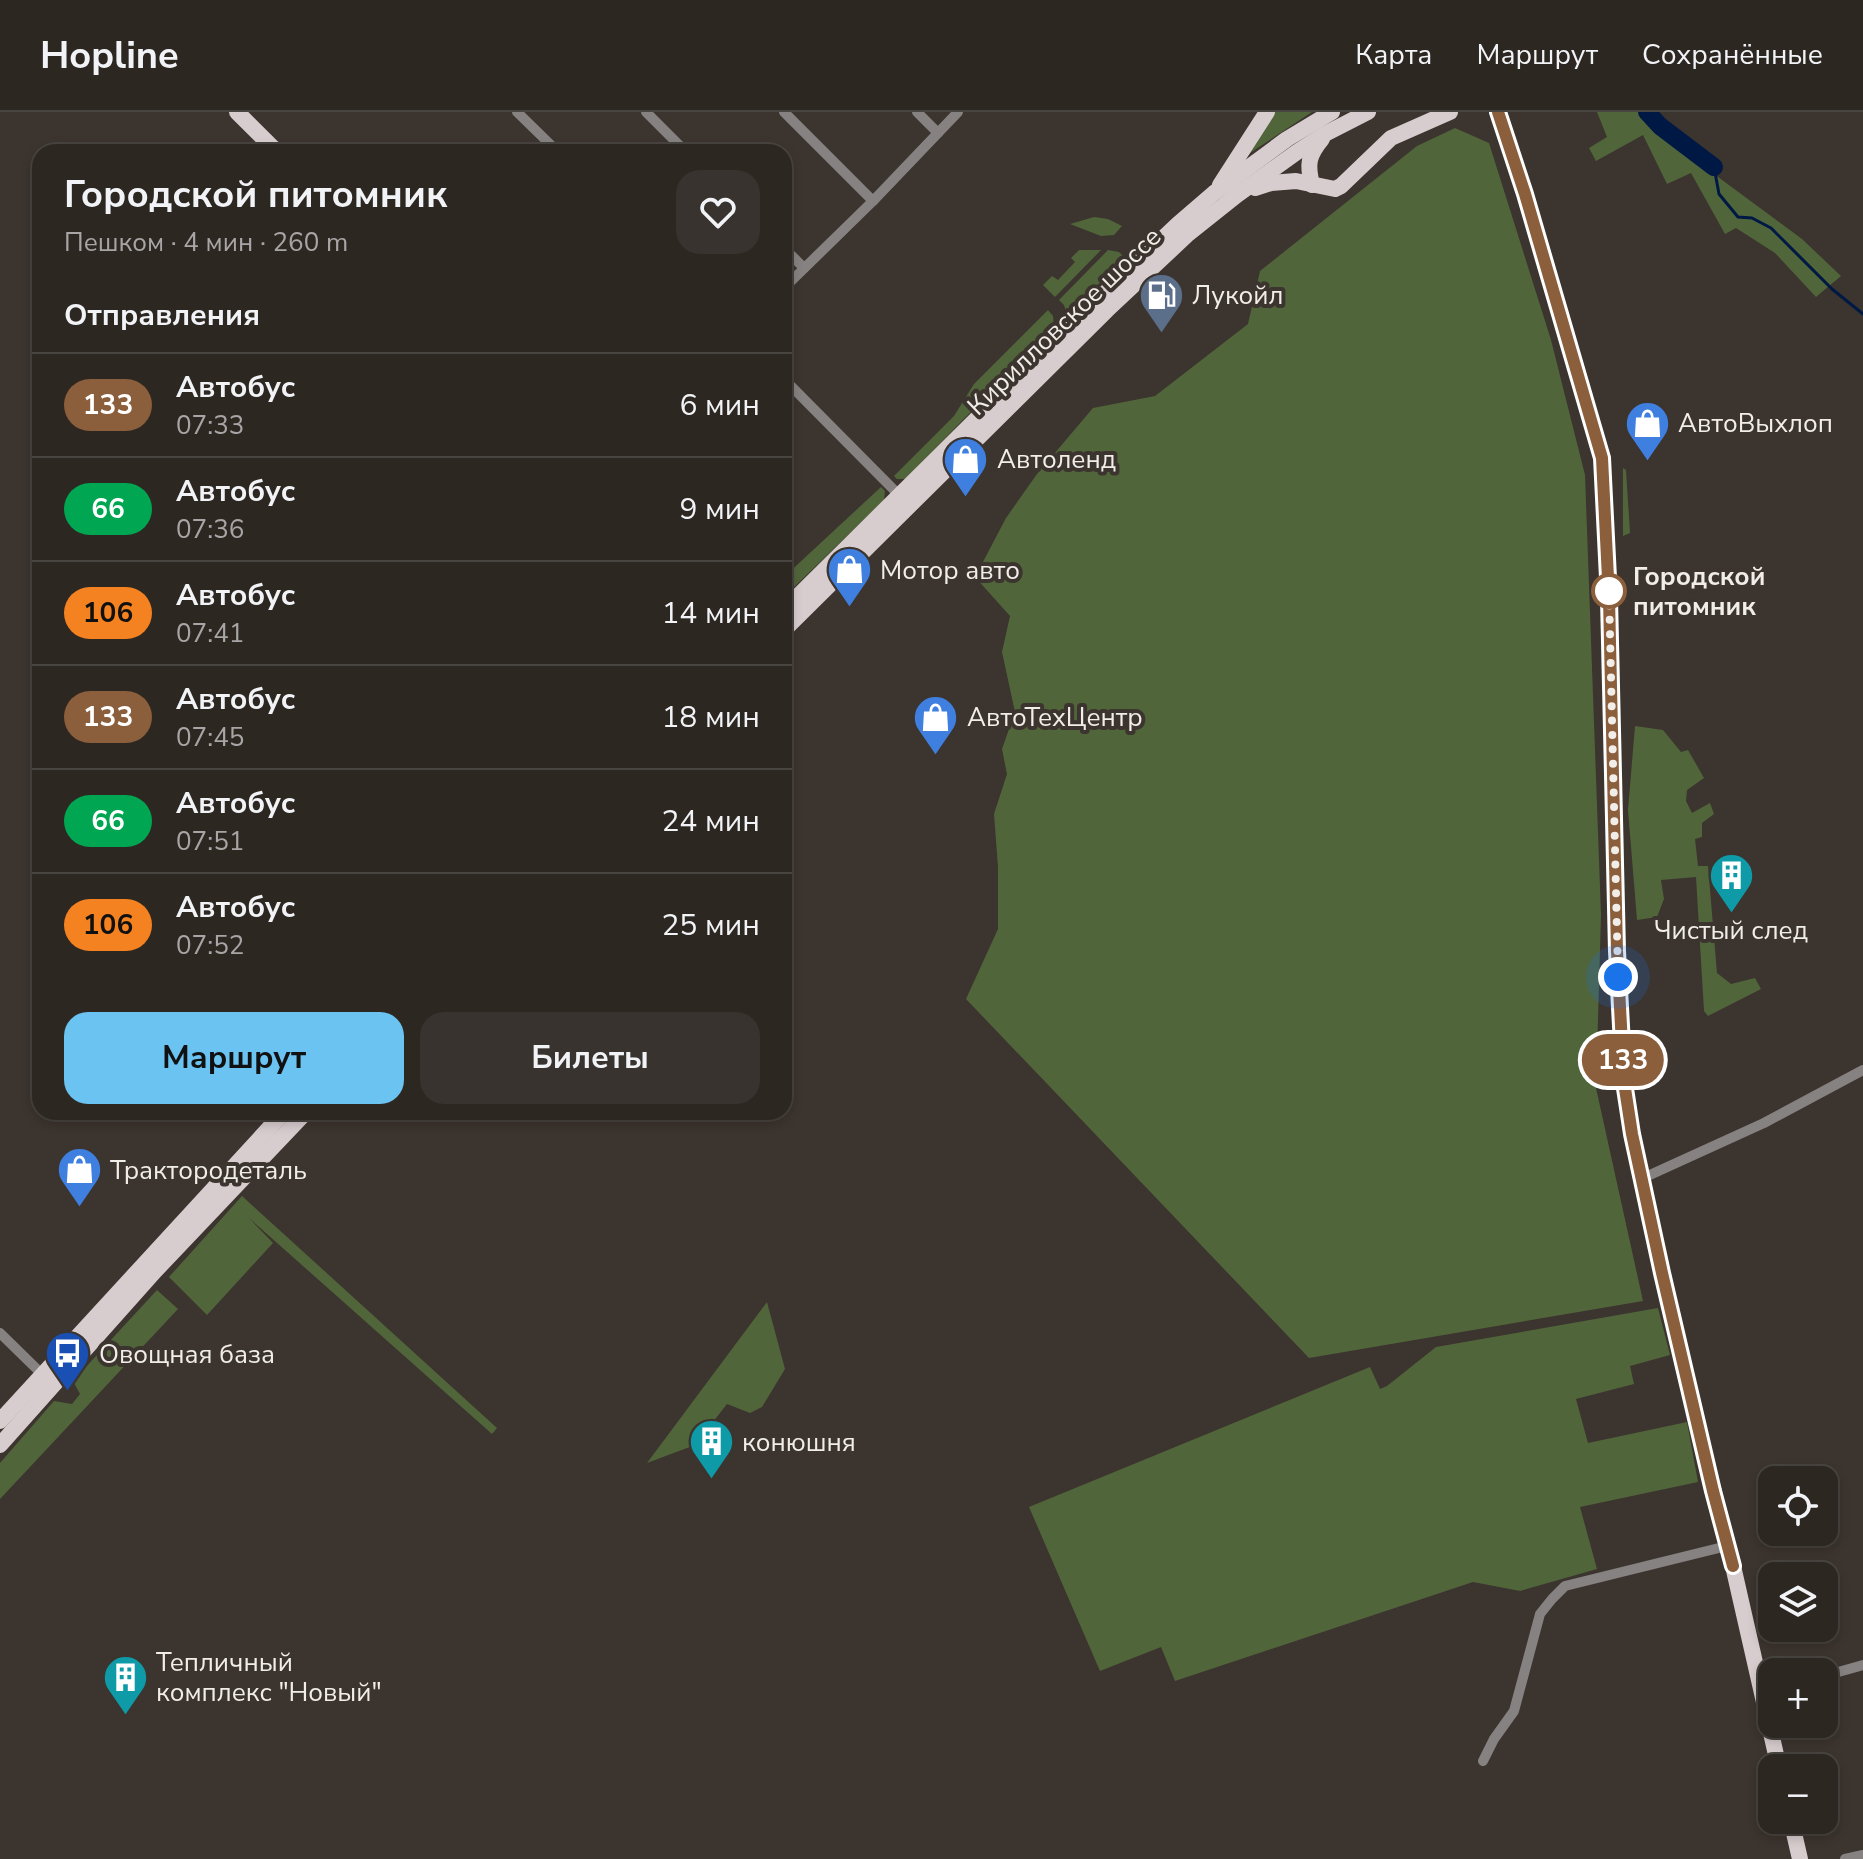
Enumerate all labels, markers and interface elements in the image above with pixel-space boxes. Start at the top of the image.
text: Hopline [40,30,179,81]
text: Карта [1355,36,1432,74]
text: Маршрут [1476,36,1598,74]
text: Сохранённые [1642,36,1823,74]
text: Городской питомник [64,169,447,220]
button: heart [676,170,760,254]
street label: Кирилловское шоссе [960,220,1169,423]
text: Пешком · 4 мин · 260 m [64,225,348,260]
fuel station icon: Лукойл [1137,271,1185,334]
place label: Лукойл [1192,278,1283,313]
text: Отправления [64,295,260,336]
text: Автобус [176,367,295,408]
text: 6 мин [679,385,760,426]
text: 133 [83,386,133,424]
shop icon: АвтоВыхлоп [1623,399,1671,462]
place label: АвтоВыхлоп [1678,406,1833,441]
text: 07:33 [176,408,244,443]
shop icon: Автоленд [942,435,990,498]
place label: Автоленд [997,442,1116,477]
text: Автобус [176,471,295,512]
text: 9 мин [679,489,760,530]
text: 66 [91,490,125,528]
text: 07:36 [176,512,244,547]
shop icon: Мотор авто [825,546,873,609]
place label: Мотор авто [880,553,1020,588]
place label: Городской питомник [1633,559,1765,624]
marker: Городской питомник [1592,574,1626,608]
text: Автобус [176,575,295,616]
text: 14 мин [661,593,760,634]
text: 106 [83,594,133,632]
text: 07:41 [176,616,244,651]
text: Автобус [176,679,295,720]
shop icon: АвтоТехЦентр [912,693,960,756]
text: 18 мин [661,697,760,738]
text: 133 [83,698,133,736]
place label: АвтоТехЦентр [967,700,1143,735]
text: 07:45 [176,720,244,755]
text: Автобус [176,783,295,824]
text: 24 мин [661,801,760,842]
text: 66 [91,802,125,840]
text: 07:51 [176,824,244,859]
building icon: Чистый след [1707,851,1755,914]
text: Автобус [176,887,295,928]
text: 25 мин [661,905,760,946]
text: 106 [83,906,133,944]
place label: Чистый след [1654,913,1808,948]
text: 07:52 [176,928,244,963]
your location [1598,957,1638,997]
button: Маршрут [64,1012,404,1104]
button: Билеты [420,1012,760,1104]
line badge: 133 [1577,1034,1669,1086]
text: 133 [1598,1041,1648,1079]
shop icon: Трактородеталь [55,1146,103,1209]
place label: Трактородеталь [110,1153,307,1188]
bus stop icon: Овощная база [44,1330,92,1393]
place label: Овощная база [99,1337,275,1372]
building icon: конюшня [687,1418,735,1481]
place label: конюшня [742,1425,856,1460]
map controls [1758,1466,1838,1834]
button: locate [1758,1466,1838,1546]
button: layers [1758,1562,1838,1642]
place label: Тепличный комплекс "Новый" [156,1645,382,1710]
building icon: Тепличный комплекс "Новый" [101,1653,149,1716]
button: + [1758,1658,1838,1738]
button: − [1758,1754,1838,1834]

